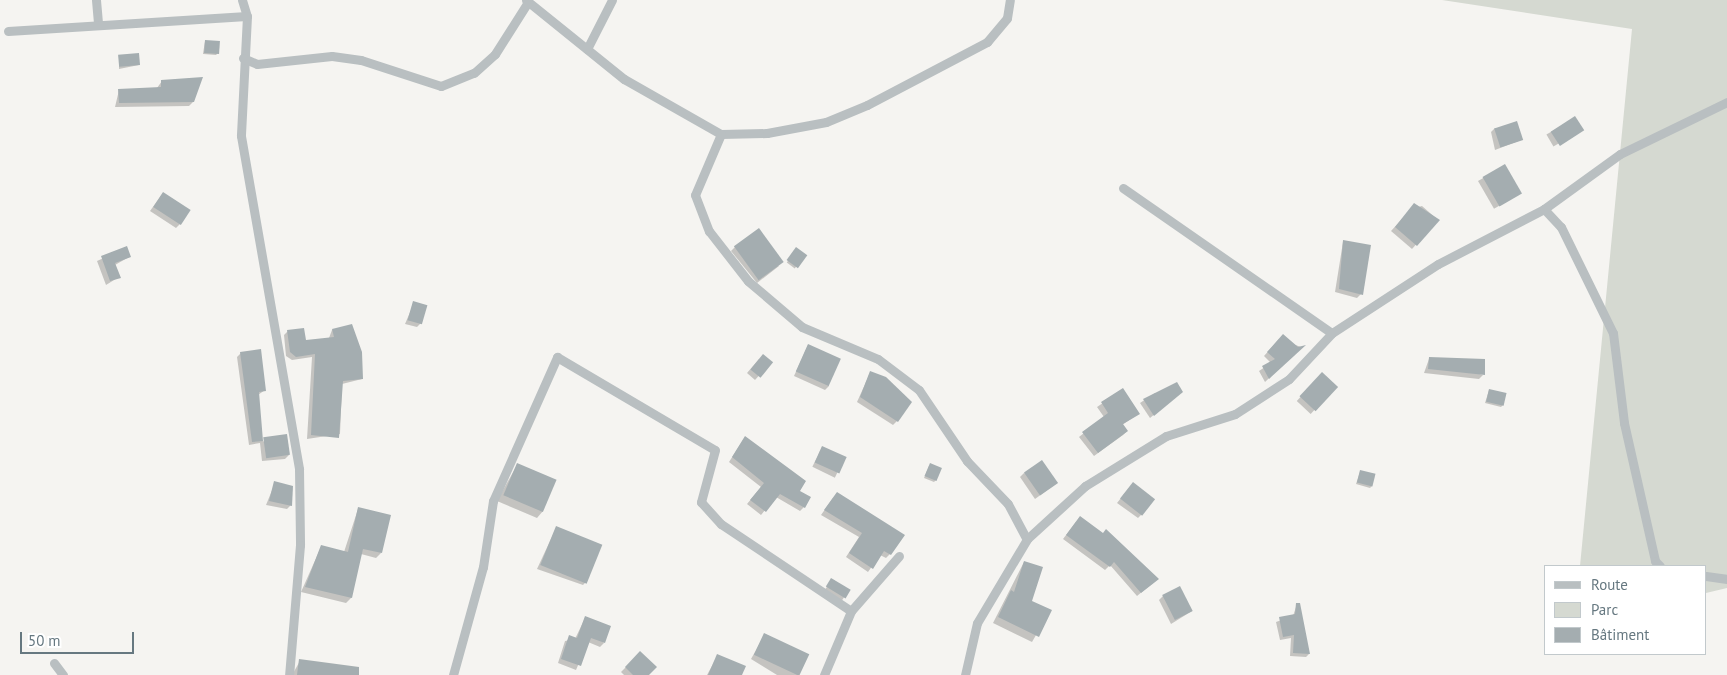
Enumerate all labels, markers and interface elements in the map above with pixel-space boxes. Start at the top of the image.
legend [1544,565,1707,655]
text: Route [1591,575,1628,594]
text: Parc [1591,600,1618,619]
scale bar [22,622,136,654]
text: Bâtiment [1591,625,1649,644]
text: 50 m [28,631,61,650]

